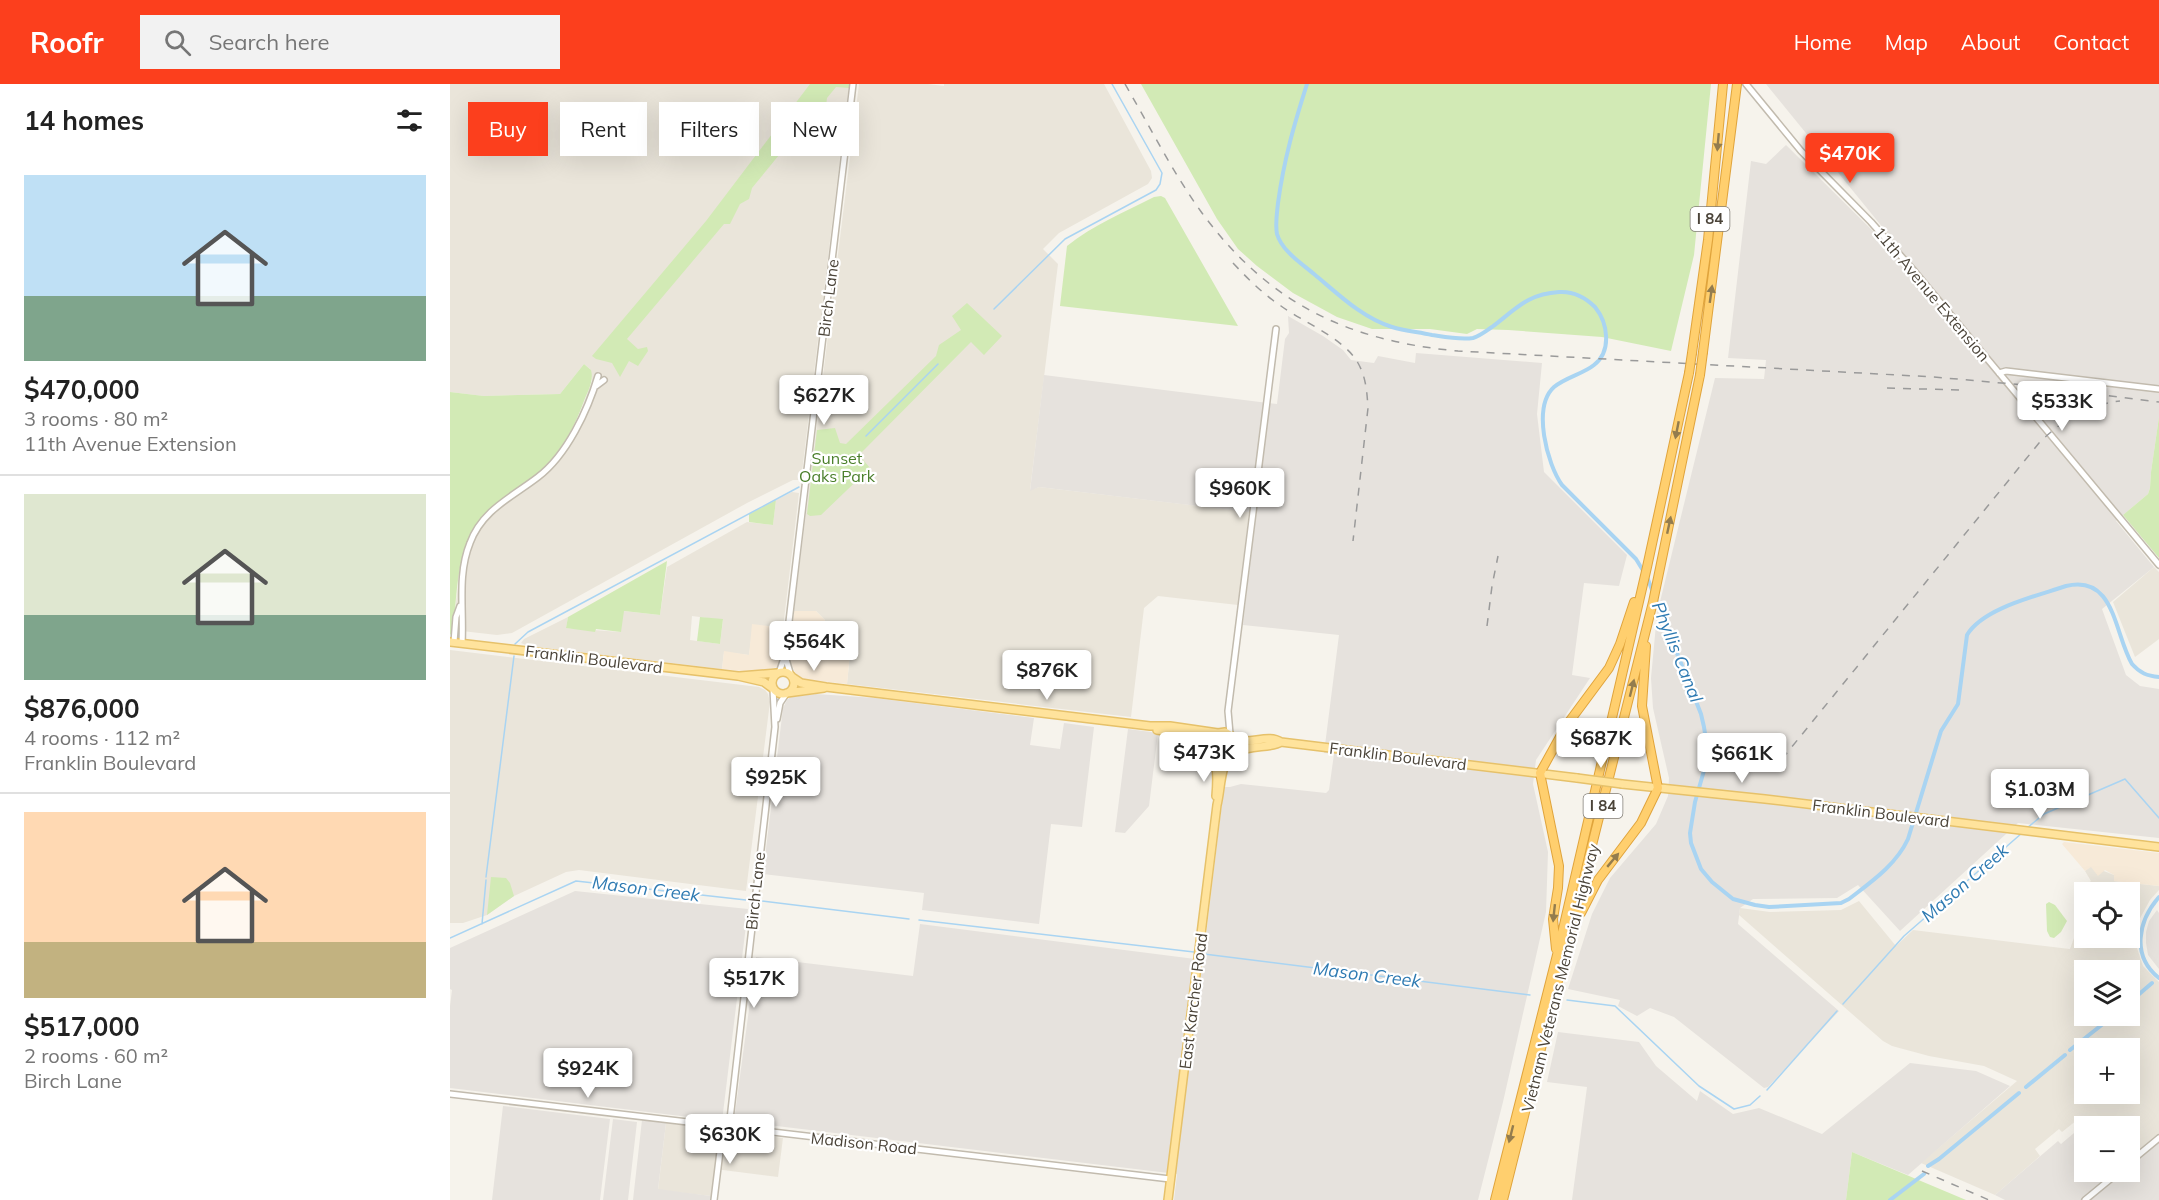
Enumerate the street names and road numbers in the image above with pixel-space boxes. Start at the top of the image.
road number: I 84 [1690,207,1730,231]
street label: 11th Avenue Extension [1870,222,1994,366]
street label: Birch Lane [813,258,843,338]
street label: Franklin Boulevard [524,641,664,677]
street label: Franklin Boulevard [1328,738,1468,774]
road number: I 84 [1584,794,1622,818]
street label: Franklin Boulevard [1811,795,1951,831]
street label: Vietnam Veterans Memorial Highway [1517,841,1603,1114]
street label: Birch Lane [741,851,769,931]
street label: East Karcher Road [1175,932,1211,1070]
street label: Madison Road [810,1127,918,1159]

